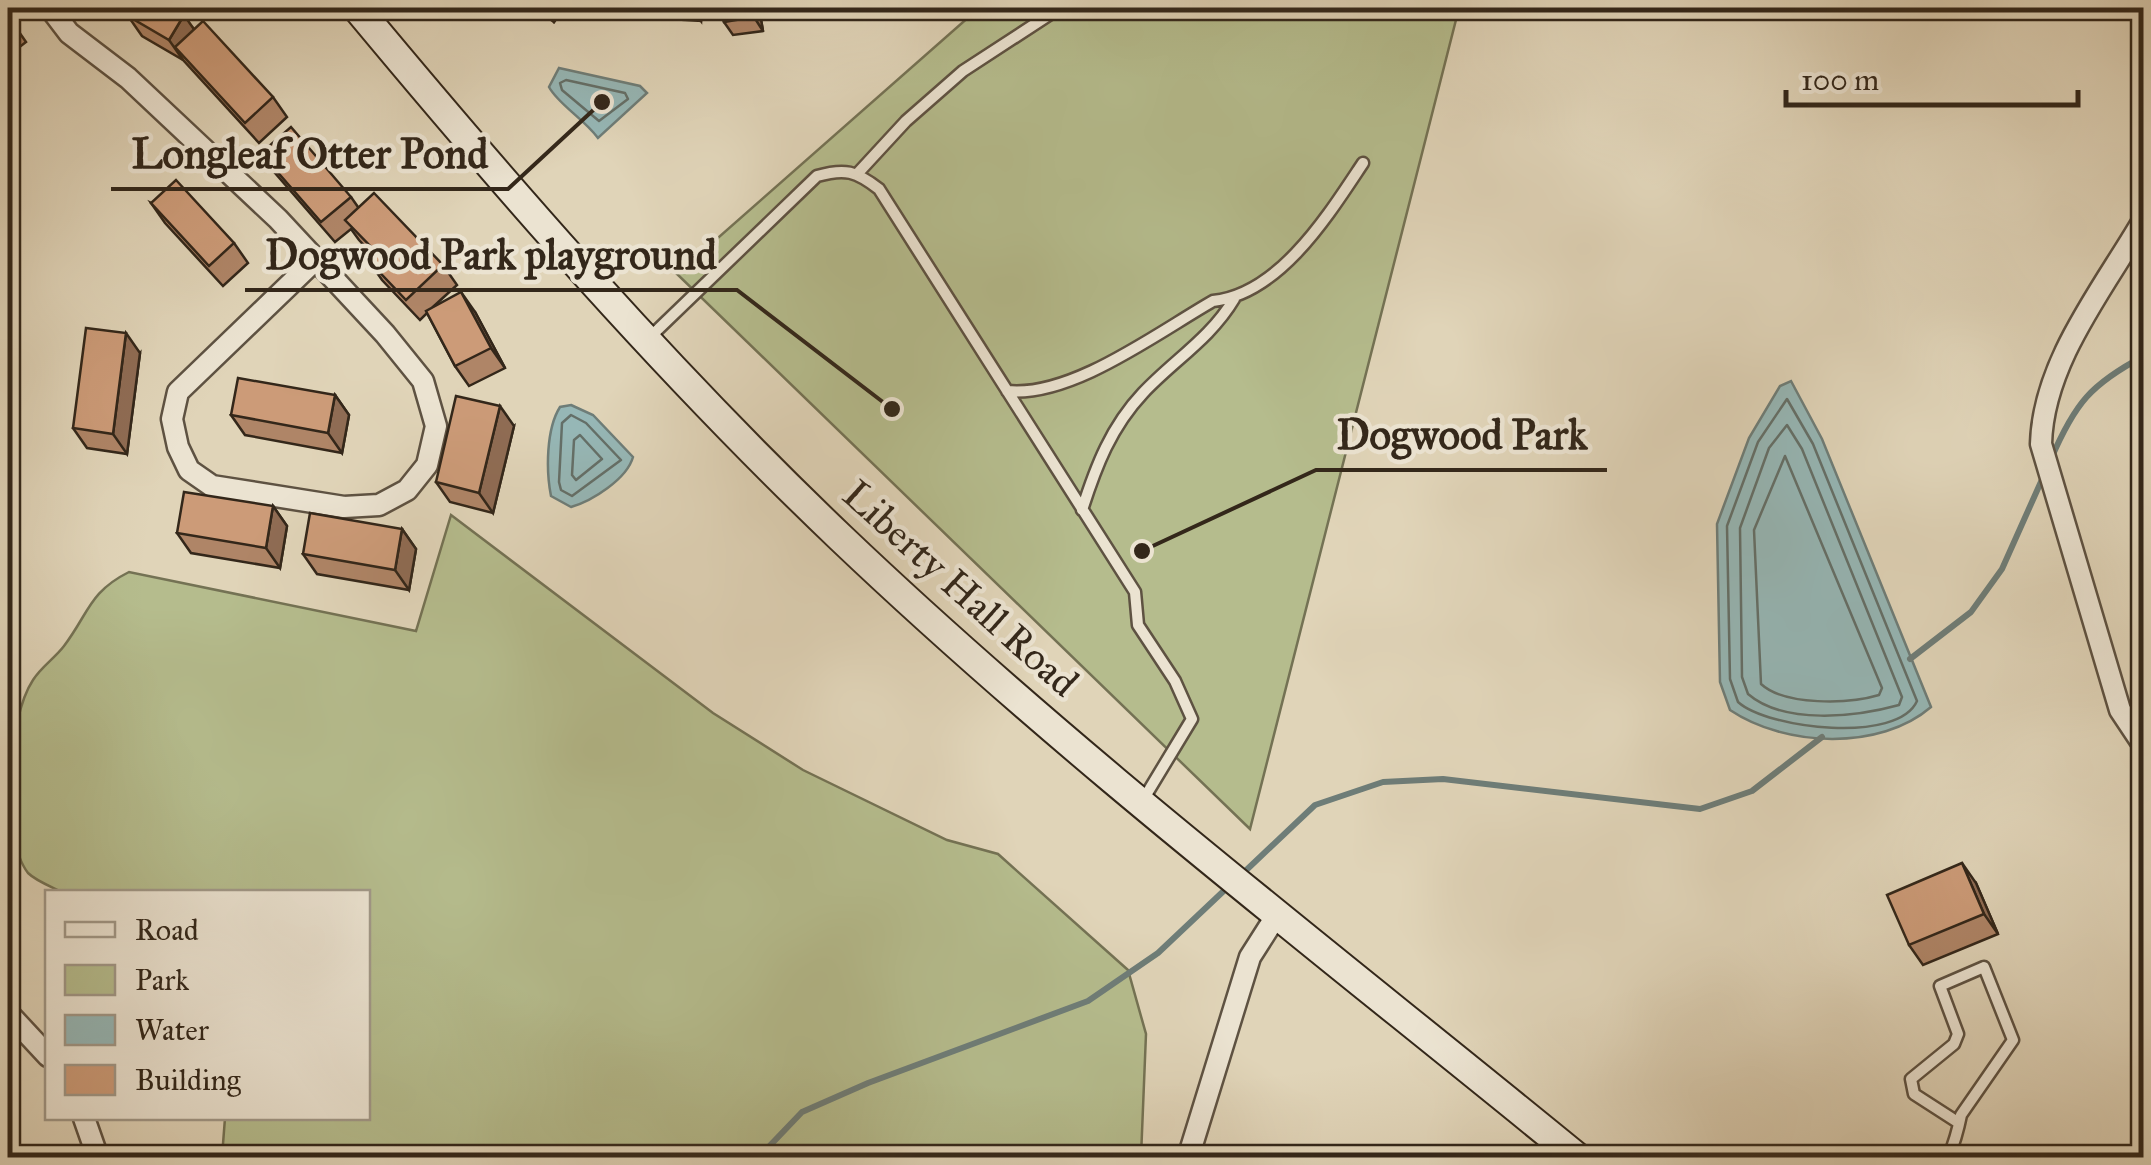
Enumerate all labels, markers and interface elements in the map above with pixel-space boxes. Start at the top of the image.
scale bar [1786,45,2078,107]
text: 100 m [1801,62,1879,98]
callout: Longleaf Otter Pond [111,117,508,189]
text: Longleaf Otter Pond [132,128,489,180]
callout: Dogwood Park playground [245,218,737,290]
text: Dogwood Park playground [265,229,718,281]
callout: Dogwood Park [1316,398,1607,470]
text: Dogwood Park [1336,409,1589,461]
street label: Liberty Hall Road [833,470,1089,707]
legend [45,890,370,1120]
text: Road [135,912,199,948]
text: Park [135,962,189,998]
text: Water [135,1012,210,1048]
text: Building [135,1062,242,1098]

